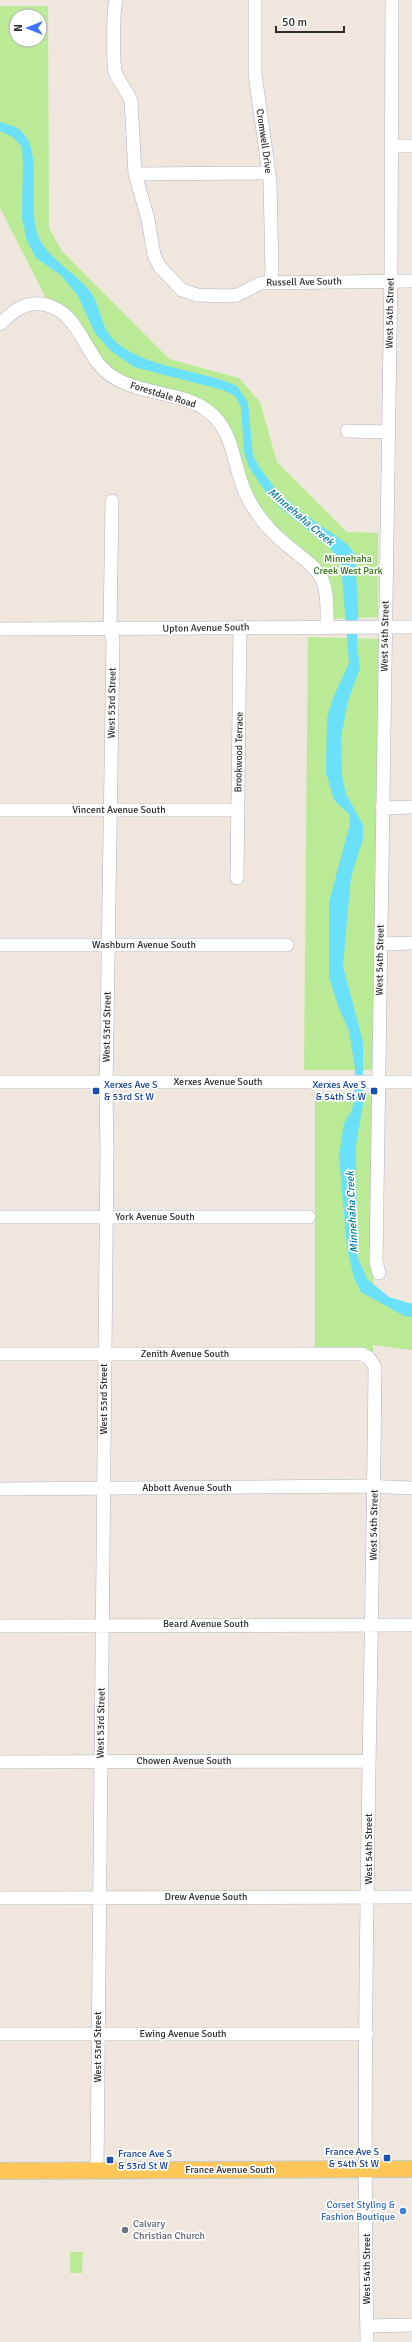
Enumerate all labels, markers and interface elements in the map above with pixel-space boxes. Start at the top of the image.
north arrow [8,8,48,48]
scale bar [276,8,344,34]
text: 50 m [282,15,307,30]
text: N [12,24,25,32]
street label: Cromwell Drive [254,108,274,174]
street label: Russell Ave South [266,275,342,289]
street label: West 54th Street [383,277,397,349]
street label: Forestdale Road [129,379,197,411]
water label: Minnehaha Creek [265,486,338,549]
park label: Minnehaha Creek West Park [313,553,383,577]
street label: West 54th Street [378,600,392,672]
street label: Upton Avenue South [162,621,250,635]
street label: West 53rd Street [105,667,119,739]
street label: Brookwood Terrace [232,711,246,793]
street label: Vincent Avenue South [72,804,166,816]
street label: West 54th Street [373,924,387,996]
street label: Washburn Avenue South [92,939,196,951]
street label: West 53rd Street [100,991,114,1063]
street label: Xerxes Avenue South [173,1076,263,1088]
place label: Xerxes Ave S & 53rd St W [104,1079,158,1103]
place label: Xerxes Ave S & 54th St W [312,1079,366,1103]
marker: Xerxes Ave S & 53rd St W [91,1086,101,1096]
marker: Xerxes Ave S & 54th St W [369,1086,379,1096]
water label: Minnehaha Creek [343,1169,361,1253]
street label: York Avenue South [115,1211,195,1223]
street label: Zenith Avenue South [141,1348,229,1360]
street label: West 53rd Street [98,1363,110,1435]
street label: Abbott Avenue South [142,1482,232,1494]
street label: West 54th Street [367,1489,381,1561]
street label: Beard Avenue South [163,1618,249,1630]
street label: West 53rd Street [94,1687,108,1759]
street label: Chowen Avenue South [137,1755,232,1767]
street label: West 54th Street [363,1813,375,1885]
street label: Drew Avenue South [165,1891,247,1903]
street label: West 53rd Street [92,2011,104,2083]
street label: Ewing Avenue South [139,2028,227,2040]
place label: France Ave S & 54th St W [325,2146,379,2170]
place label: France Ave S & 53rd St W [118,2148,173,2172]
marker: France Ave S & 54th St W [382,2153,392,2163]
marker: France Ave S & 53rd St W [105,2155,115,2165]
street label: France Avenue South [185,2164,275,2176]
place label: Corset Styling & Fashion Boutique [321,2199,396,2223]
marker: Corset Styling & Fashion Boutique [398,2206,408,2216]
place label: Calvary Christian Church [133,2218,205,2242]
marker: Calvary Christian Church [120,2225,130,2235]
street label: West 54th Street [361,2233,373,2305]

